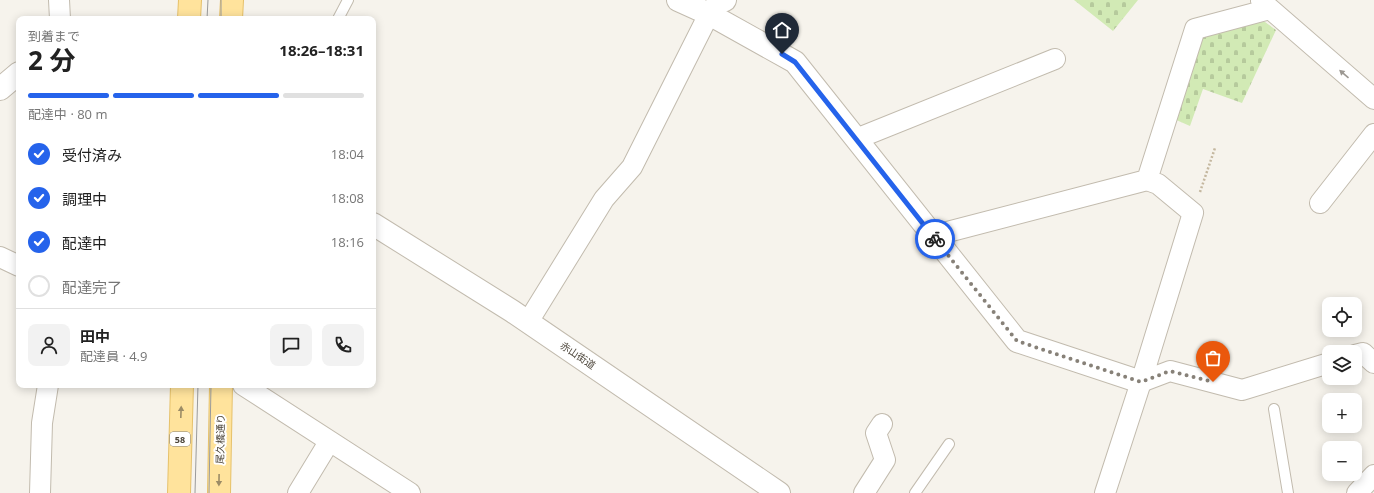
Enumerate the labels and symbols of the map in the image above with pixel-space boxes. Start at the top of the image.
pin [765,13,799,54]
one-way arrow [1339,69,1349,79]
courier [915,219,955,259]
street label: 赤山街道 [558,338,598,372]
pin [1196,341,1230,382]
one-way arrow [178,405,184,418]
street label: 尾久橋通り [213,414,227,464]
road number: 58 [170,432,190,446]
one-way arrow [216,474,222,487]

